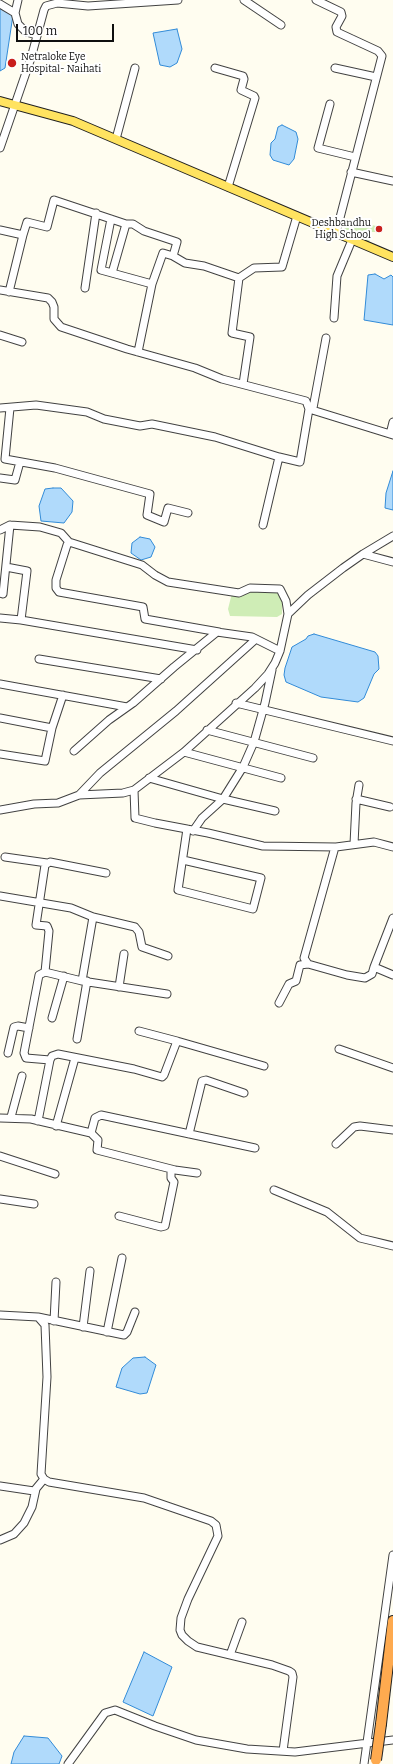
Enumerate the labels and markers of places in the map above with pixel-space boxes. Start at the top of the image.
place label: Netraloke Eye Hospital- Naihati [21,51,101,74]
marker: Netraloke Eye Hospital- Naihati [6,57,18,69]
place label: Deshbandhu High School [311,217,371,240]
marker: Deshbandhu High School [374,224,384,234]

